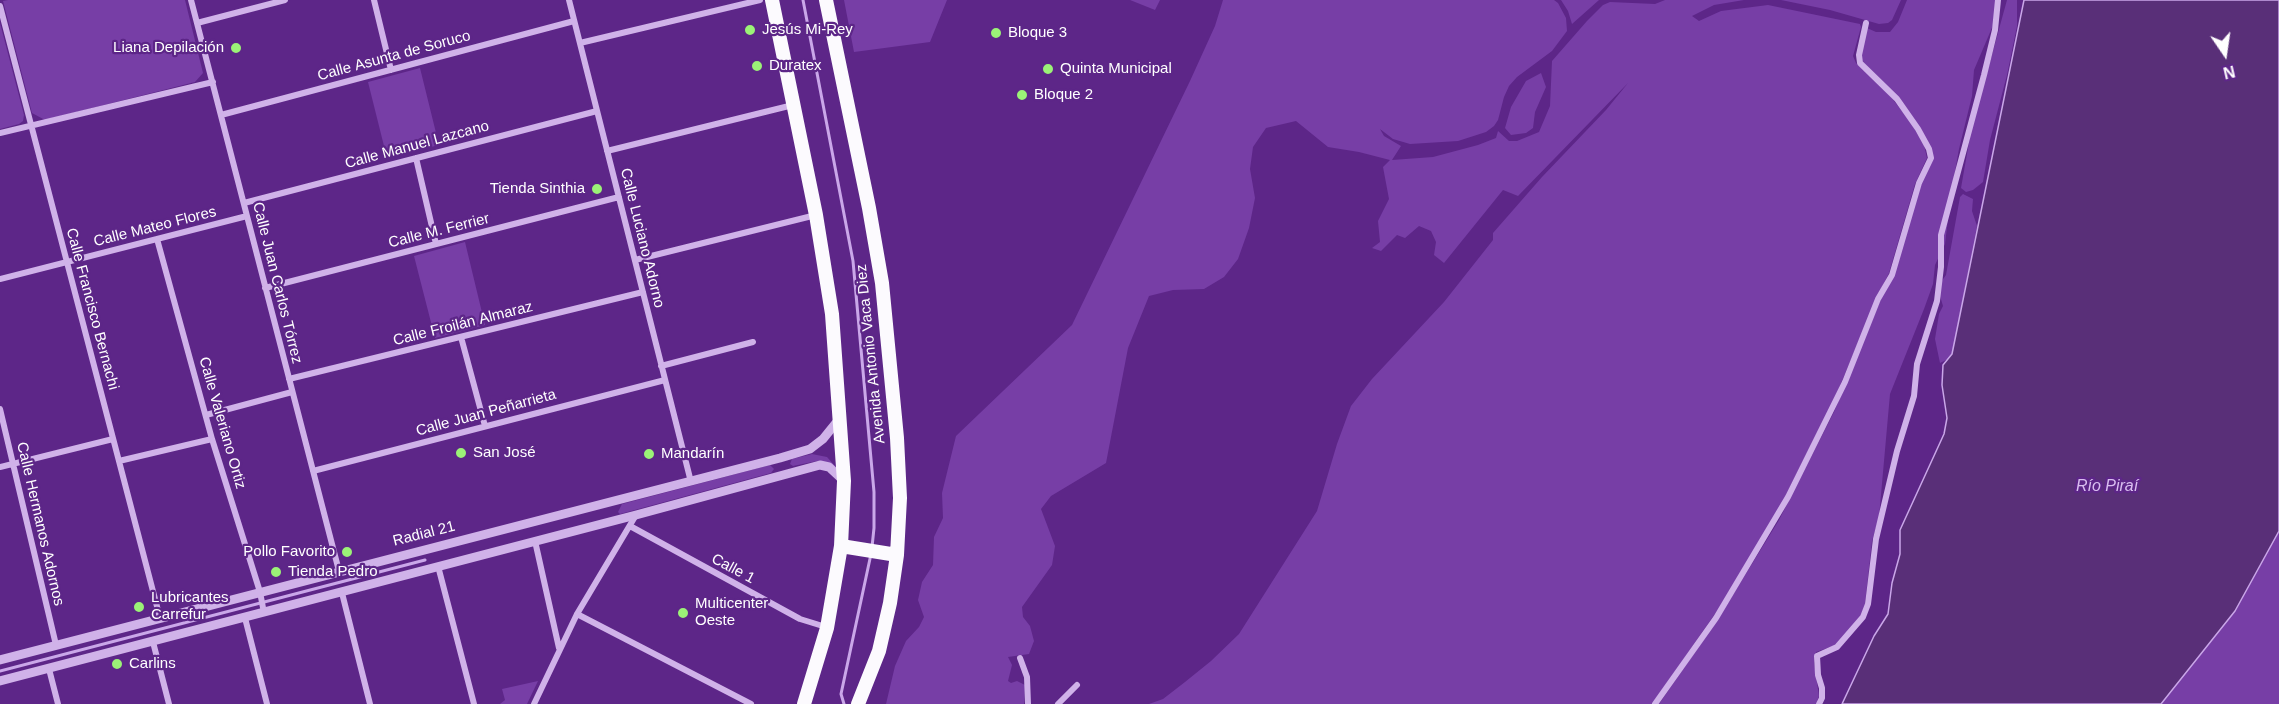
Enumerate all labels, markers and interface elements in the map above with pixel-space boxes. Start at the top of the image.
place label: Jesús Mi-Rey [762,21,853,39]
marker: Jesús Mi-Rey [743,23,757,37]
place label: Bloque 3 [1008,24,1067,42]
north arrow [2195,24,2255,84]
marker: Bloque 3 [989,26,1003,40]
street label: Calle Asunta de Soruco [316,27,472,85]
place label: Liana Depilación [113,39,224,57]
marker: Liana Depilación [229,41,243,55]
place label: Duratex [769,57,822,75]
marker: Duratex [750,59,764,73]
place label: Quinta Municipal [1060,60,1172,78]
marker: Quinta Municipal [1041,62,1055,76]
text: N [2222,62,2237,82]
place label: Bloque 2 [1034,86,1093,104]
marker: Bloque 2 [1015,88,1029,102]
street label: Calle Manuel Lazcano [343,117,491,173]
street label: Calle Luciano Adorno [616,166,668,310]
place label: Tienda Sinthia [490,180,585,198]
marker: Tienda Sinthia [590,182,604,196]
street label: Calle Juan Carlos Tórrez [248,200,306,366]
street label: Calle Mateo Flores [92,203,218,251]
street label: Calle M. Ferrier [387,210,491,252]
street label: Calle Francisco Bernachi [62,226,122,392]
street label: Avenida Antonio Vaca Diez [853,263,889,445]
street label: Calle Froilán Almaraz [391,298,535,350]
street label: Calle Valeriano Ortiz [195,355,249,491]
street label: Calle Juan Peñarrieta [414,386,558,440]
street label: Calle Hermanos Adornos [12,440,68,608]
place label: San José [473,444,536,462]
place label: Mandarín [661,445,724,463]
marker: San José [454,446,468,460]
marker: Mandarín [642,447,656,461]
water label: Río Piraí [2076,477,2138,497]
street label: Radial 21 [391,518,457,550]
place label: Pollo Favorito [243,543,335,561]
marker: Pollo Favorito [340,545,354,559]
street label: Calle 1 [708,550,758,588]
place label: Tienda Pedro [288,563,378,581]
marker: Tienda Pedro [269,565,283,579]
place label: Lubricantes Carrefur [151,589,229,624]
place label: Multicenter Oeste [695,595,768,630]
marker: Lubricantes Carrefur [132,600,146,614]
marker: Multicenter Oeste [676,606,690,620]
place label: Carlins [129,655,176,673]
marker: Carlins [110,657,124,671]

